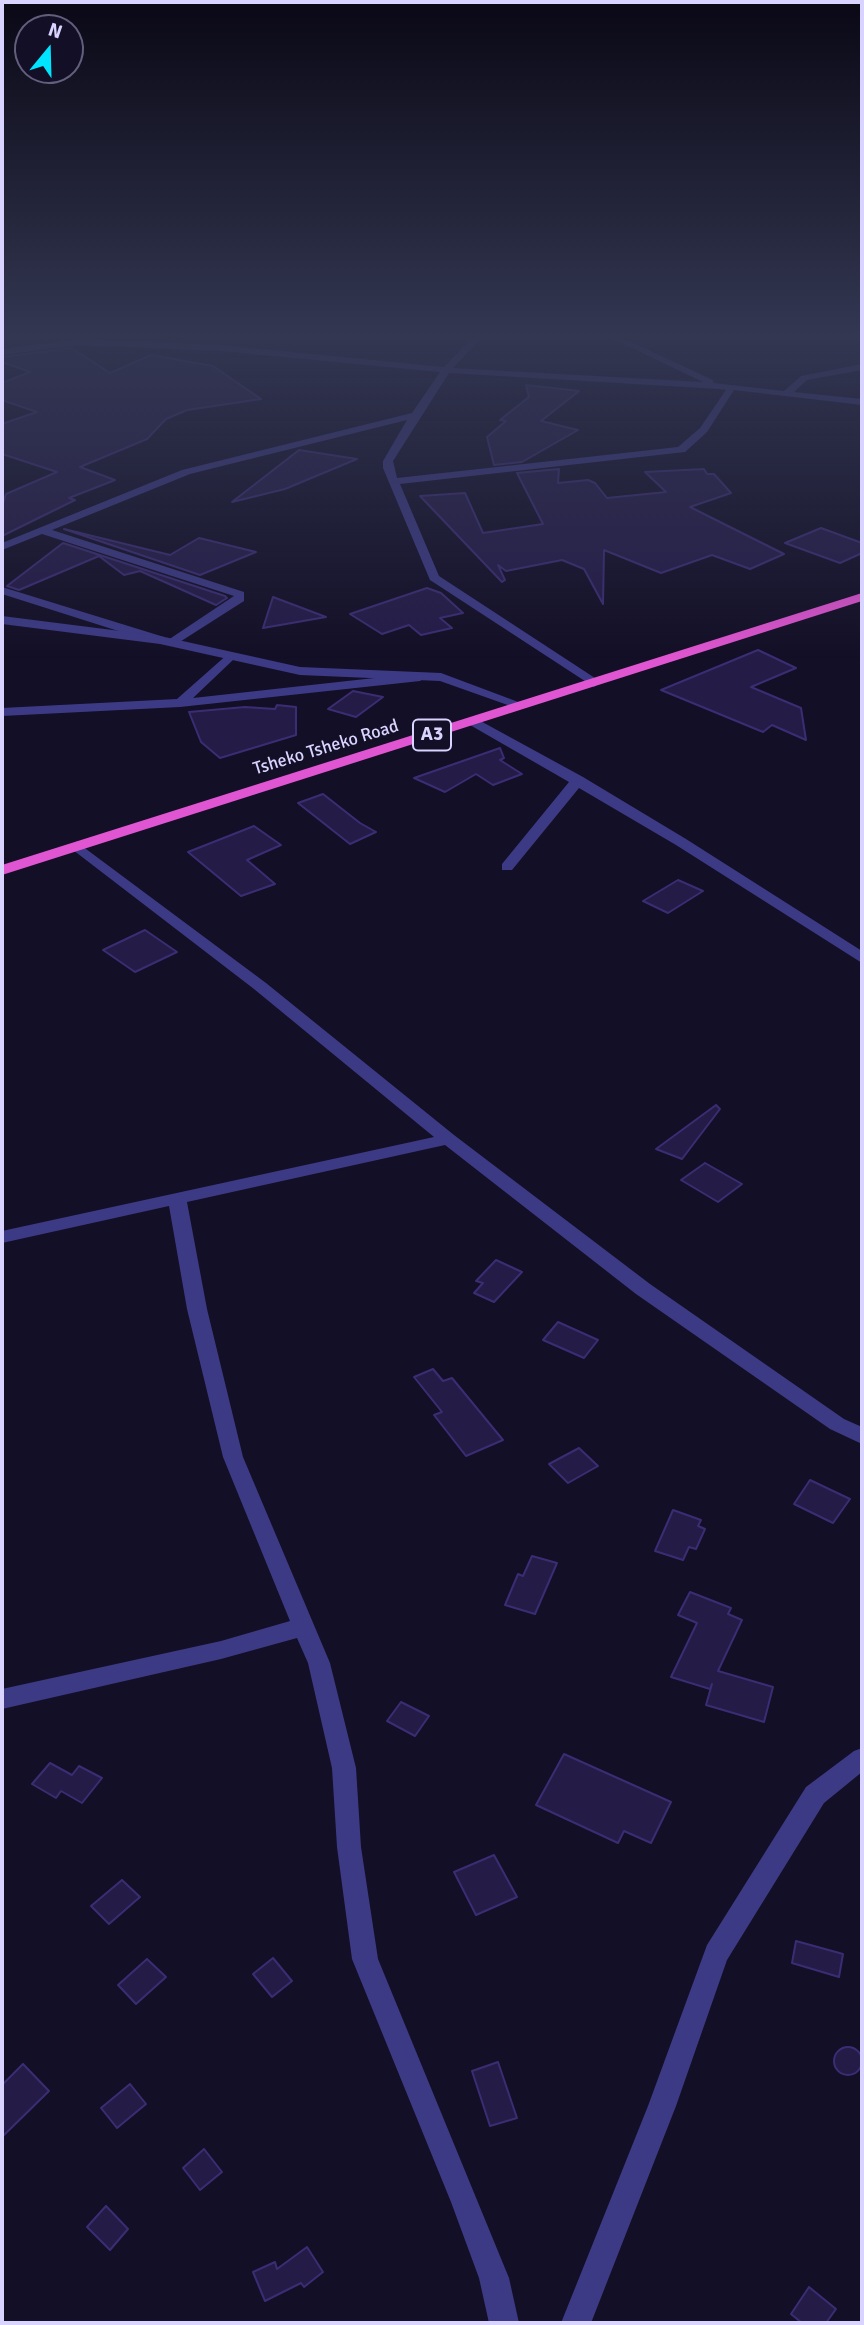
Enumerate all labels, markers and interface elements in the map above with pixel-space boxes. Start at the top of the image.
north arrow [14,14,84,84]
text: N [45,18,65,45]
street label: Tsheko Tsheko Road [251,716,401,780]
road number: A3 [413,720,451,750]

